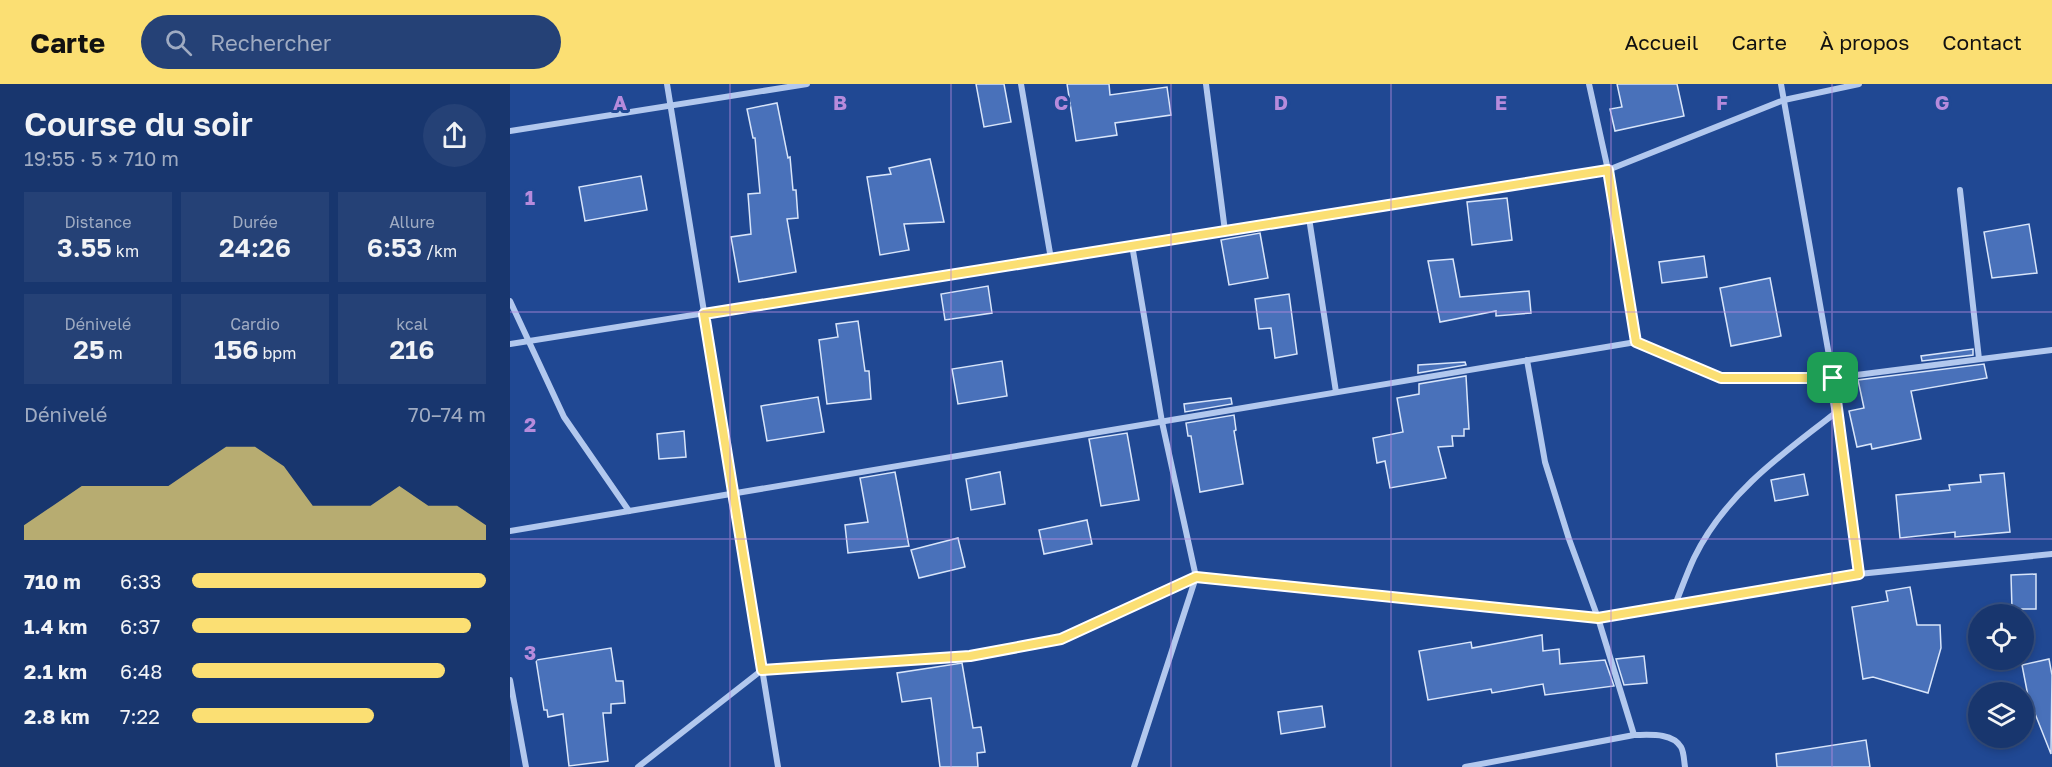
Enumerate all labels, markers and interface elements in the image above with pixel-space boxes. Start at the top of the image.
search box [141,15,561,69]
text: Carte [30,26,105,59]
icon: search [162,26,195,59]
text: Rechercher [210,29,331,56]
text: Accueil [1625,29,1698,55]
text: Carte [1731,29,1787,55]
text: À propos [1820,29,1909,55]
text: Contact [1942,29,2022,55]
text: A [613,90,627,114]
text: B [833,90,847,114]
text: C [1054,90,1068,114]
text: D [1274,90,1288,114]
text: E [1495,90,1507,114]
text: F [1716,90,1728,114]
text: G [1935,90,1949,114]
text: Course du soir [24,104,253,143]
button: share [423,104,486,167]
text: 19:55 · 5 × 710 m [24,146,179,170]
text: 1 [525,185,535,209]
text: Distance [64,212,132,232]
text: Durée [232,212,278,232]
text: Allure [389,212,435,232]
text: 3.55 [57,232,112,263]
text: 24:26 [219,232,291,263]
text: 6:53 [367,232,422,263]
text: km [112,241,139,261]
text: /km [422,241,457,261]
text: Dénivelé [65,314,131,334]
text: Cardio [230,314,280,334]
text: kcal [396,314,428,334]
text: 25 [73,334,104,365]
text: 156 [214,334,259,365]
text: 216 [390,334,434,365]
text: m [104,343,123,363]
text: bpm [259,343,296,363]
pin [1807,352,1858,403]
icon: arrive [1816,361,1849,394]
text: Dénivelé [24,402,107,426]
text: 70–74 m [408,402,486,426]
text: 2 [524,412,536,436]
text: 710 m [24,569,81,593]
text: 6:33 [120,569,162,593]
map controls [1968,604,2034,748]
button: locate [1968,604,2034,670]
text: 1.4 km [24,614,87,638]
text: 6:37 [120,614,160,638]
text: 3 [524,640,536,664]
text: 2.1 km [24,659,87,683]
text: 6:48 [120,659,163,683]
button: layers [1968,682,2034,748]
text: 2.8 km [24,704,90,728]
text: 7:22 [120,704,160,728]

